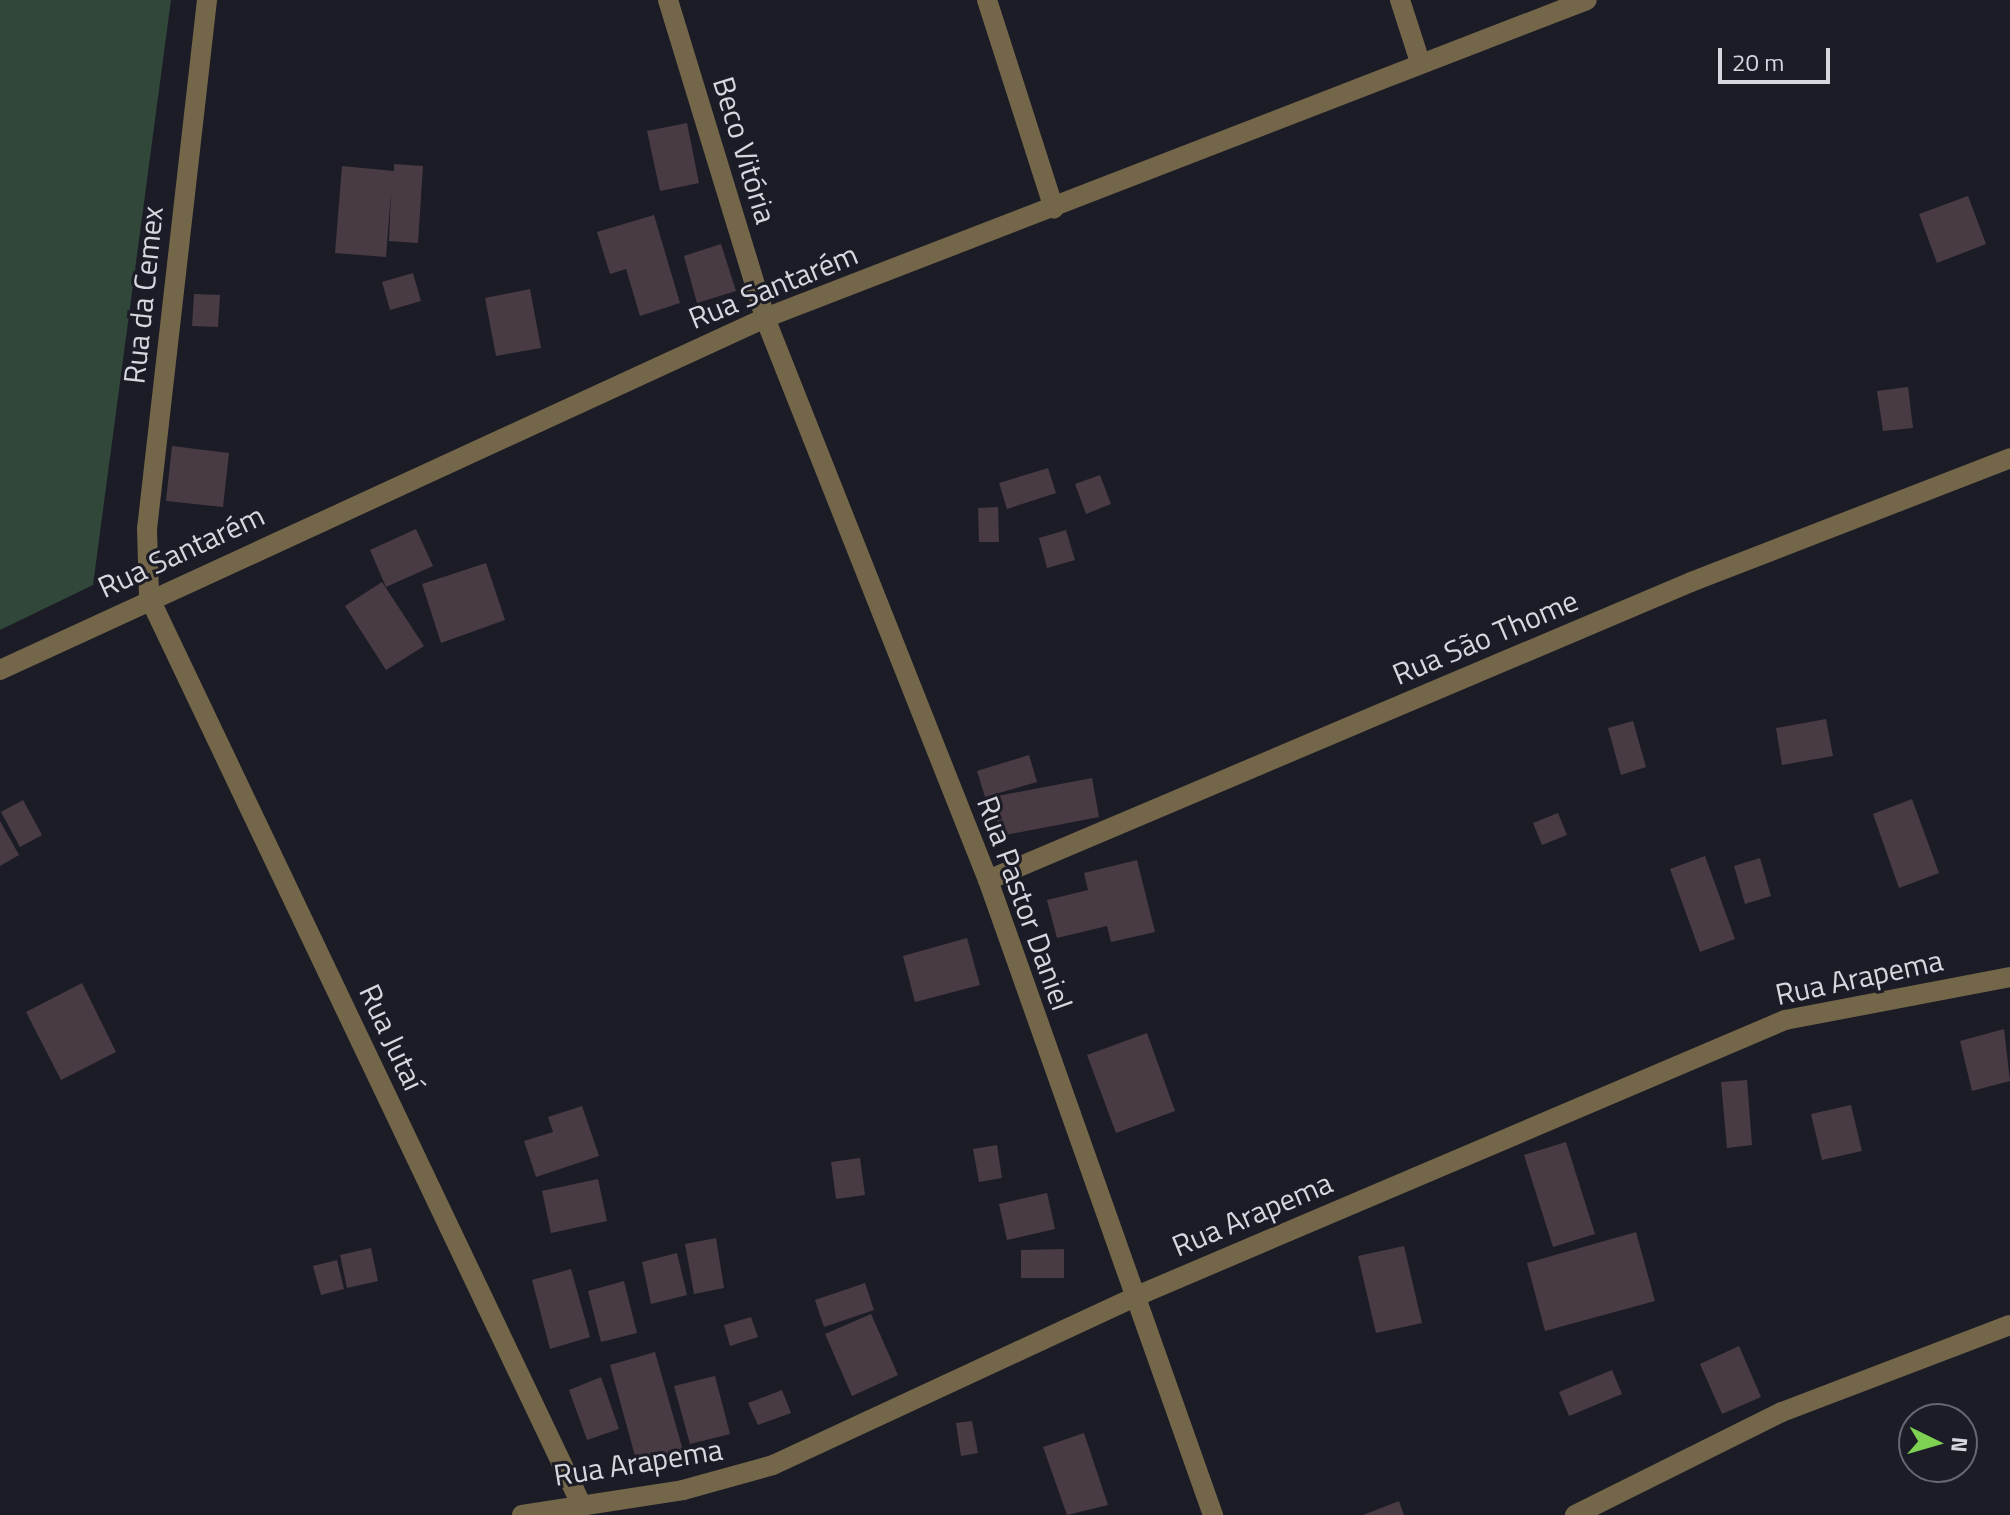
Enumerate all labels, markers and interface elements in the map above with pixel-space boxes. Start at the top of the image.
scale bar [1722,32,1834,82]
text: 20 m [1732,44,1784,80]
street label: Beco Vitória [706,72,784,228]
street label: Rua da Cemex [116,204,170,386]
street label: Rua Santarém [683,236,863,336]
street label: Rua Santarém [92,497,270,605]
street label: Rua São Thome [1387,582,1583,692]
street label: Rua Pastor Daniel [970,791,1080,1015]
street label: Rua Arapema [1772,942,1946,1012]
street label: Rua Jutaí [352,978,432,1096]
street label: Rua Arapema [1167,1164,1337,1264]
north arrow [1898,1403,1978,1483]
street label: Rua Arapema [551,1431,725,1493]
text: N [1942,1436,1978,1454]

